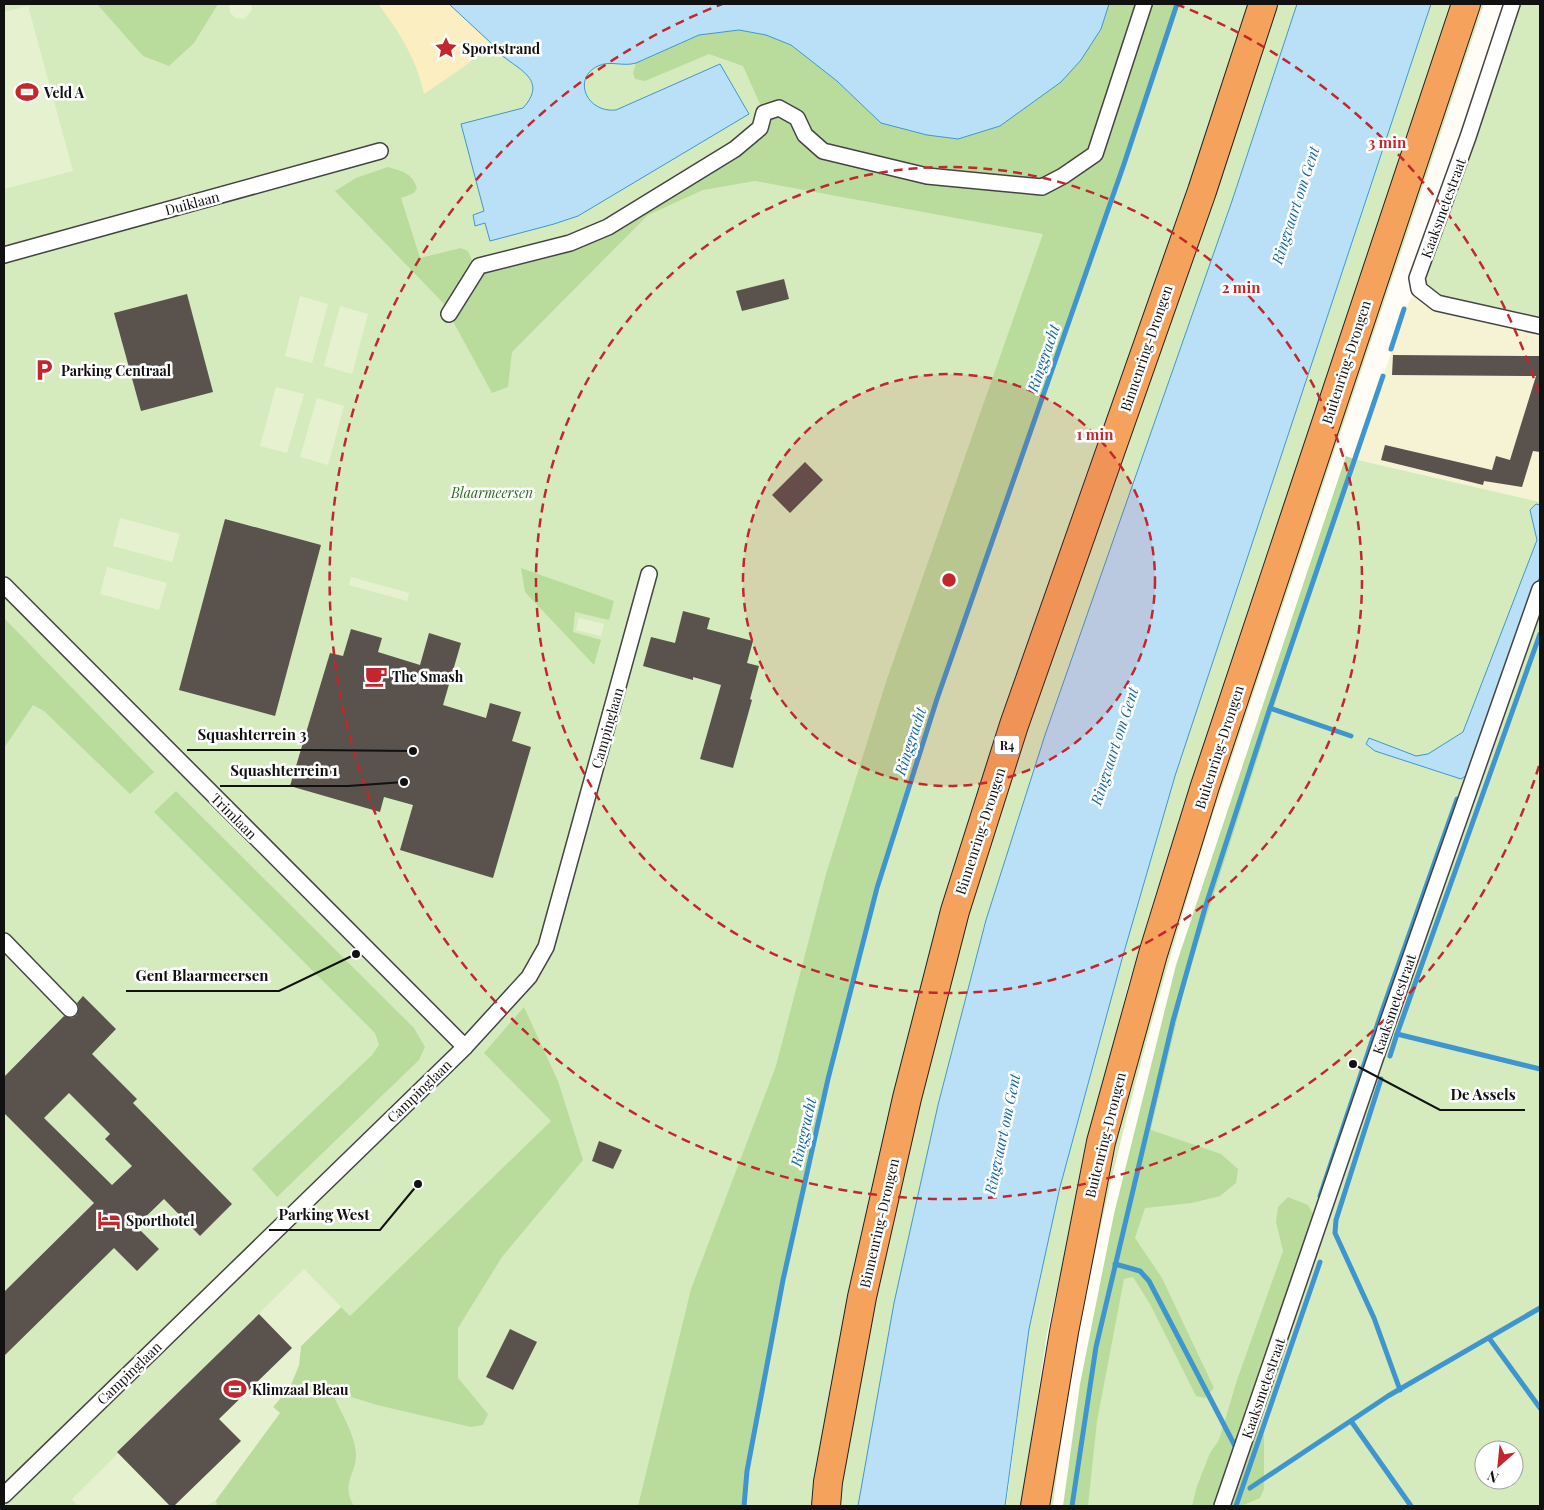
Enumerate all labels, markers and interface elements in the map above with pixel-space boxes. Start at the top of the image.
place icon: Sportstrand [433,35,459,61]
place label: Sportstrand [462,39,541,58]
sports icon: Veld A [14,79,40,105]
place label: Veld A [43,83,85,102]
text: 3 min [1368,132,1407,152]
water label: Ringvaart om Gent [1266,143,1324,267]
street label: Kaaksmetestraat [1416,154,1470,261]
street label: Duiklaan [163,186,222,219]
text: 2 min [1222,277,1261,297]
street label: Binnenring-Drongen [1115,282,1177,414]
street label: Buitenring-Drongen [1317,297,1375,426]
water label: Ringgracht [1022,321,1064,395]
parking icon: Parking Centraal [31,357,57,383]
place label: Parking Centraal [61,361,172,380]
text: 1 min [1077,424,1114,444]
park label: Blaarmeersen [450,483,533,502]
centre of rings [940,571,958,589]
cafe icon: The Smash [363,663,389,689]
place label: The Smash [392,667,464,686]
street label: Buitenring-Drongen [1190,682,1248,811]
water label: Ringvaart om Gent [1085,684,1143,808]
street label: Campinglaan [586,685,628,771]
water label: Ringgracht [889,704,931,778]
callout: Squashterrein 3 [187,720,316,750]
text: Squashterrein 3 [197,724,307,744]
road number: R4 [994,736,1020,754]
callout: Squashterrein 1 [220,756,348,786]
text: Squashterrein 1 [230,760,338,780]
street label: Binnenring-Drongen [951,765,1010,897]
street label: Trimlaan [207,789,262,844]
street label: Kaaksmetestraat [1368,950,1420,1057]
callout: Gent Blaarmeersen [126,961,279,991]
text: Gent Blaarmeersen [136,965,269,985]
street label: Campinglaan [382,1055,456,1127]
street label: Buitenring-Drongen [1080,1070,1130,1200]
water label: Ringvaart om Gent [979,1071,1025,1197]
callout: De Assels [1440,1080,1525,1110]
text: De Assels [1450,1084,1516,1104]
water label: Ringgracht [785,1095,821,1169]
street label: Binnenring-Drongen [855,1156,903,1290]
callout: Parking West [269,1200,380,1230]
text: Parking West [279,1204,370,1224]
hotel icon: Sporthotel [96,1207,122,1233]
place label: Sporthotel [126,1211,195,1230]
street label: Kaaksmetestraat [1237,1334,1289,1441]
street label: Campinglaan [92,1337,166,1409]
sports icon: Klimzaal Bleau [222,1376,248,1402]
place label: Klimzaal Bleau [252,1380,349,1399]
north arrow [1474,1440,1524,1490]
text: N [1484,1466,1502,1488]

